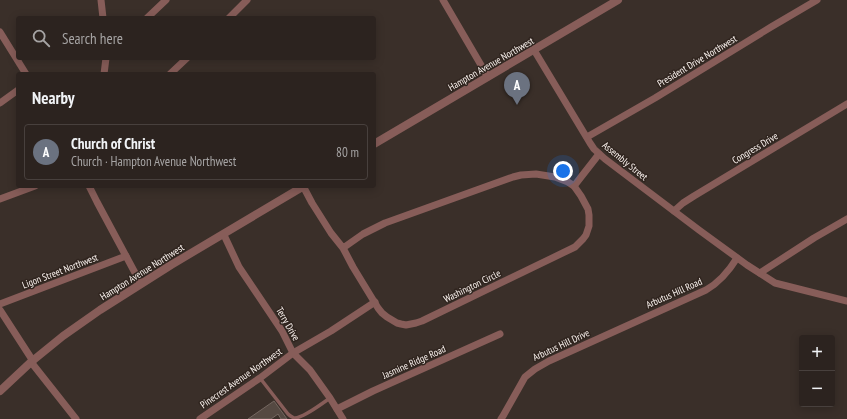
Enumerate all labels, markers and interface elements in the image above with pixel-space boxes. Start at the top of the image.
search box [16,16,376,60]
icon: search [30,27,52,49]
text: Search here [62,29,123,48]
street label: President Drive Northwest [655,32,739,90]
street label: Hampton Avenue Northwest [446,35,536,93]
pin: A [504,72,530,105]
text: Nearby [32,87,75,109]
street label: Congress Drive [730,129,780,167]
text: Church of Christ [71,134,155,153]
street label: Assembly Street [600,139,651,184]
text: A [43,144,49,161]
text: 80 m [336,144,359,161]
text: Church · Hampton Avenue Northwest [71,153,236,170]
your location [553,161,573,181]
street label: Hampton Avenue Northwest [98,241,187,303]
street label: Ligon Street Northwest [20,250,100,291]
street label: Washington Circle [441,267,503,305]
street label: Arbutus Hill Road [644,275,704,311]
street label: Terry Drive [273,305,303,343]
street label: Arbutus Hill Drive [531,326,591,364]
map controls [799,335,835,407]
button: + [799,335,835,371]
street label: Jasmine Ridge Road [379,342,448,382]
street label: Pinecrest Avenue Northwest [198,345,285,411]
button: − [799,371,835,407]

